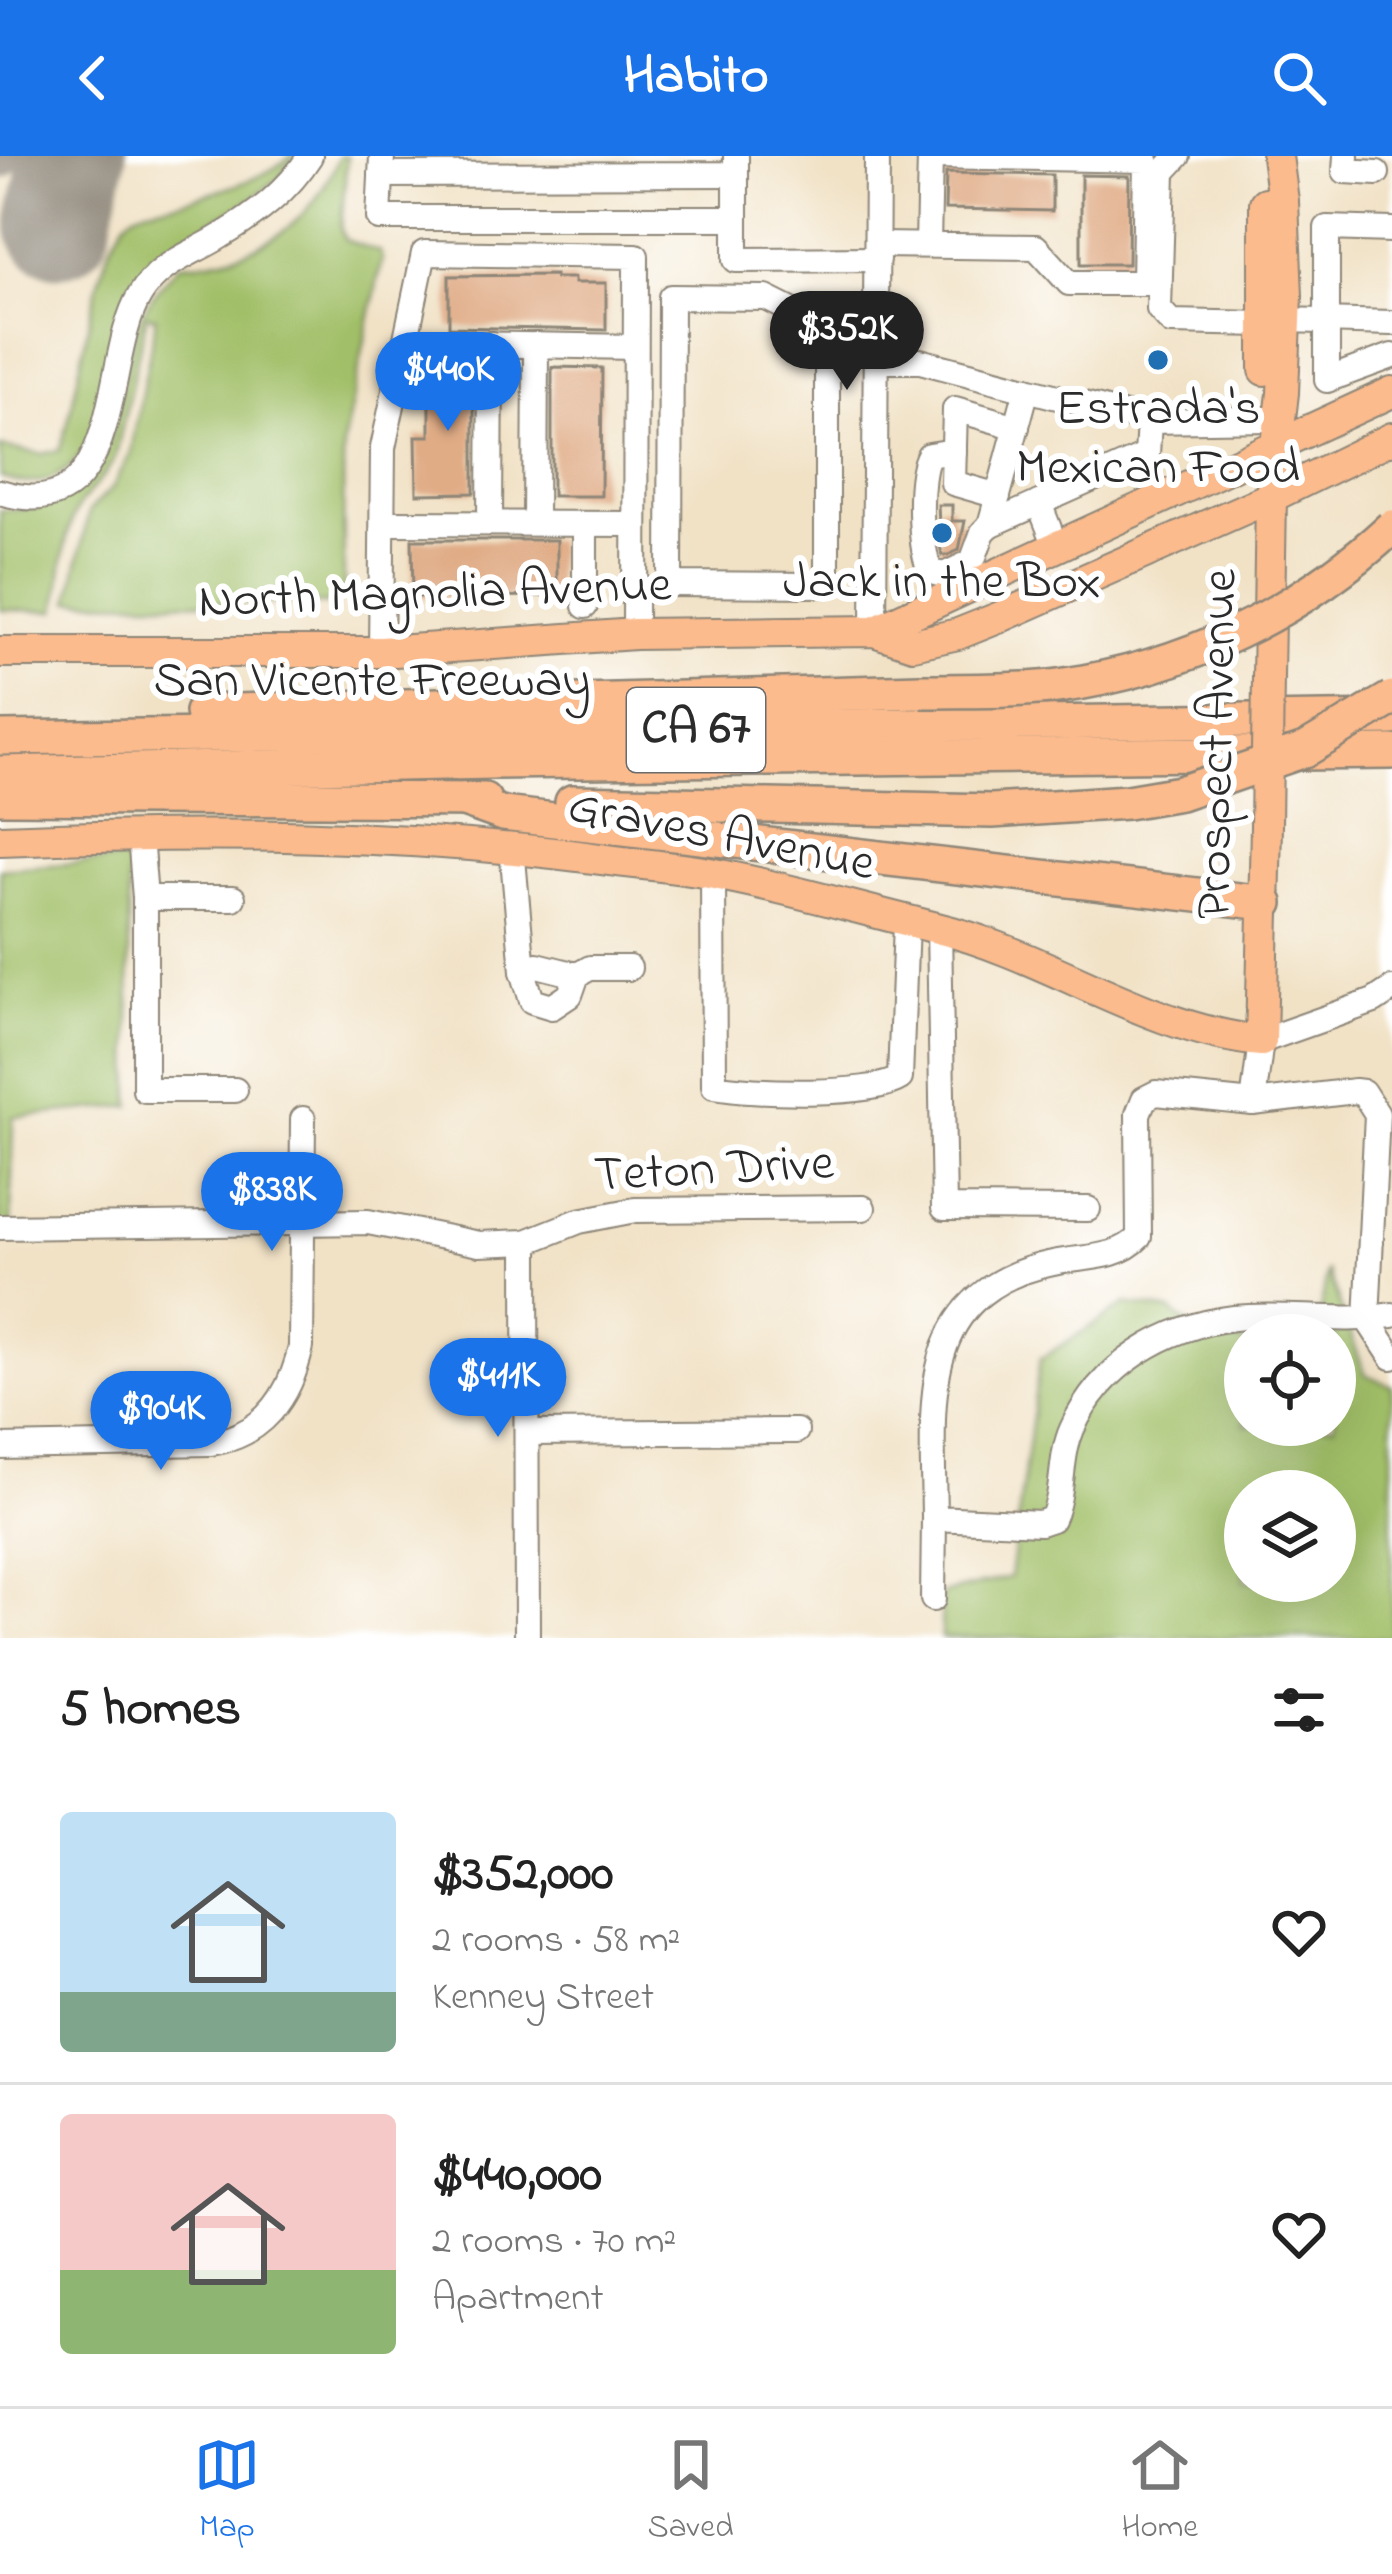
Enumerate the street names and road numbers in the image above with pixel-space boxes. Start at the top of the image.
street label: North Magnolia Avenue [197,549,673,641]
street label: Prospect Avenue [1178,568,1260,920]
street label: San Vicente Freeway [153,645,591,720]
road number: CA 67 [627,688,765,772]
street label: Graves Avenue [561,771,881,903]
street label: Teton Drive [592,1127,836,1215]

